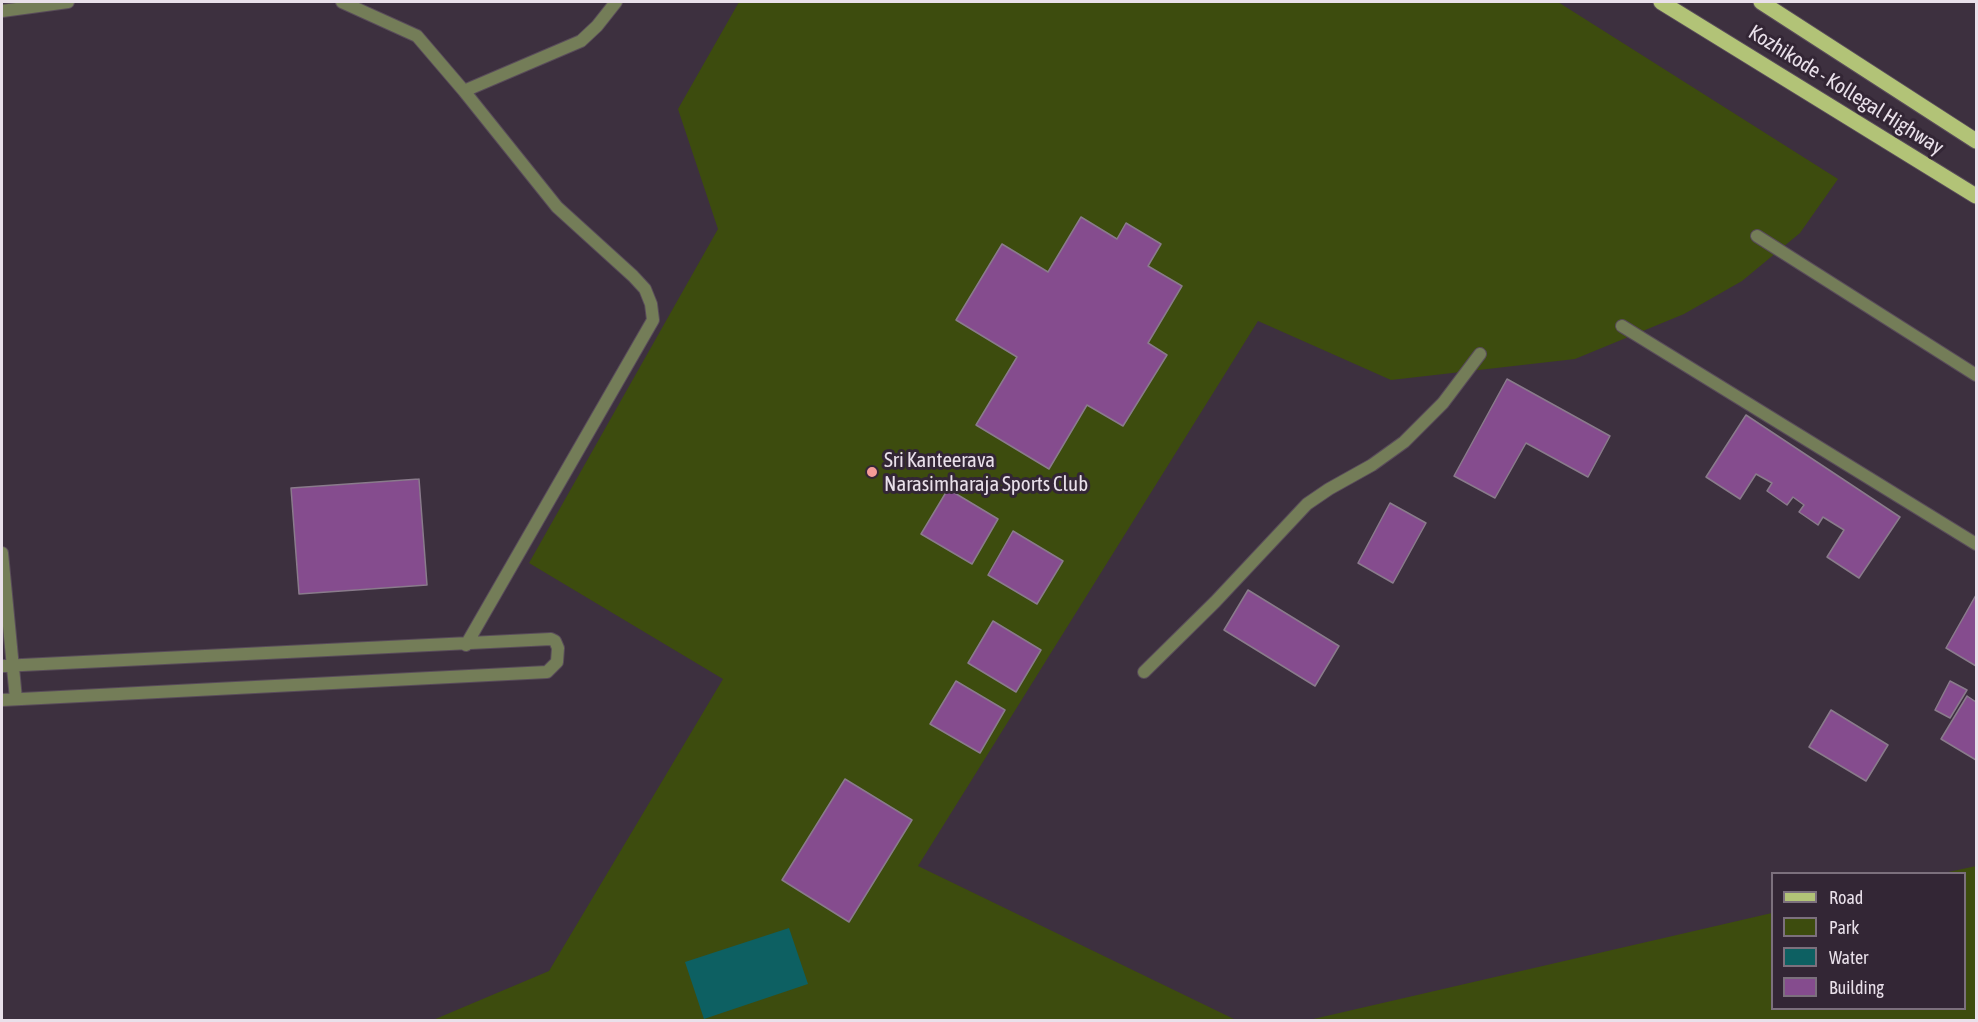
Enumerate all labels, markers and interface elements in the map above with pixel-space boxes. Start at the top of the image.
street label: Kozhikode - Kollegal Highway [1744,20,1948,160]
place label: Sri Kanteerava Narasimharaja Sports Club [884,447,1088,497]
marker: Sri Kanteerava Narasimharaja Sports Club [865,465,879,479]
legend [1771,872,1966,1010]
text: Road [1829,887,1863,908]
text: Park [1829,917,1859,938]
text: Water [1829,947,1868,968]
text: Building [1829,977,1884,998]

